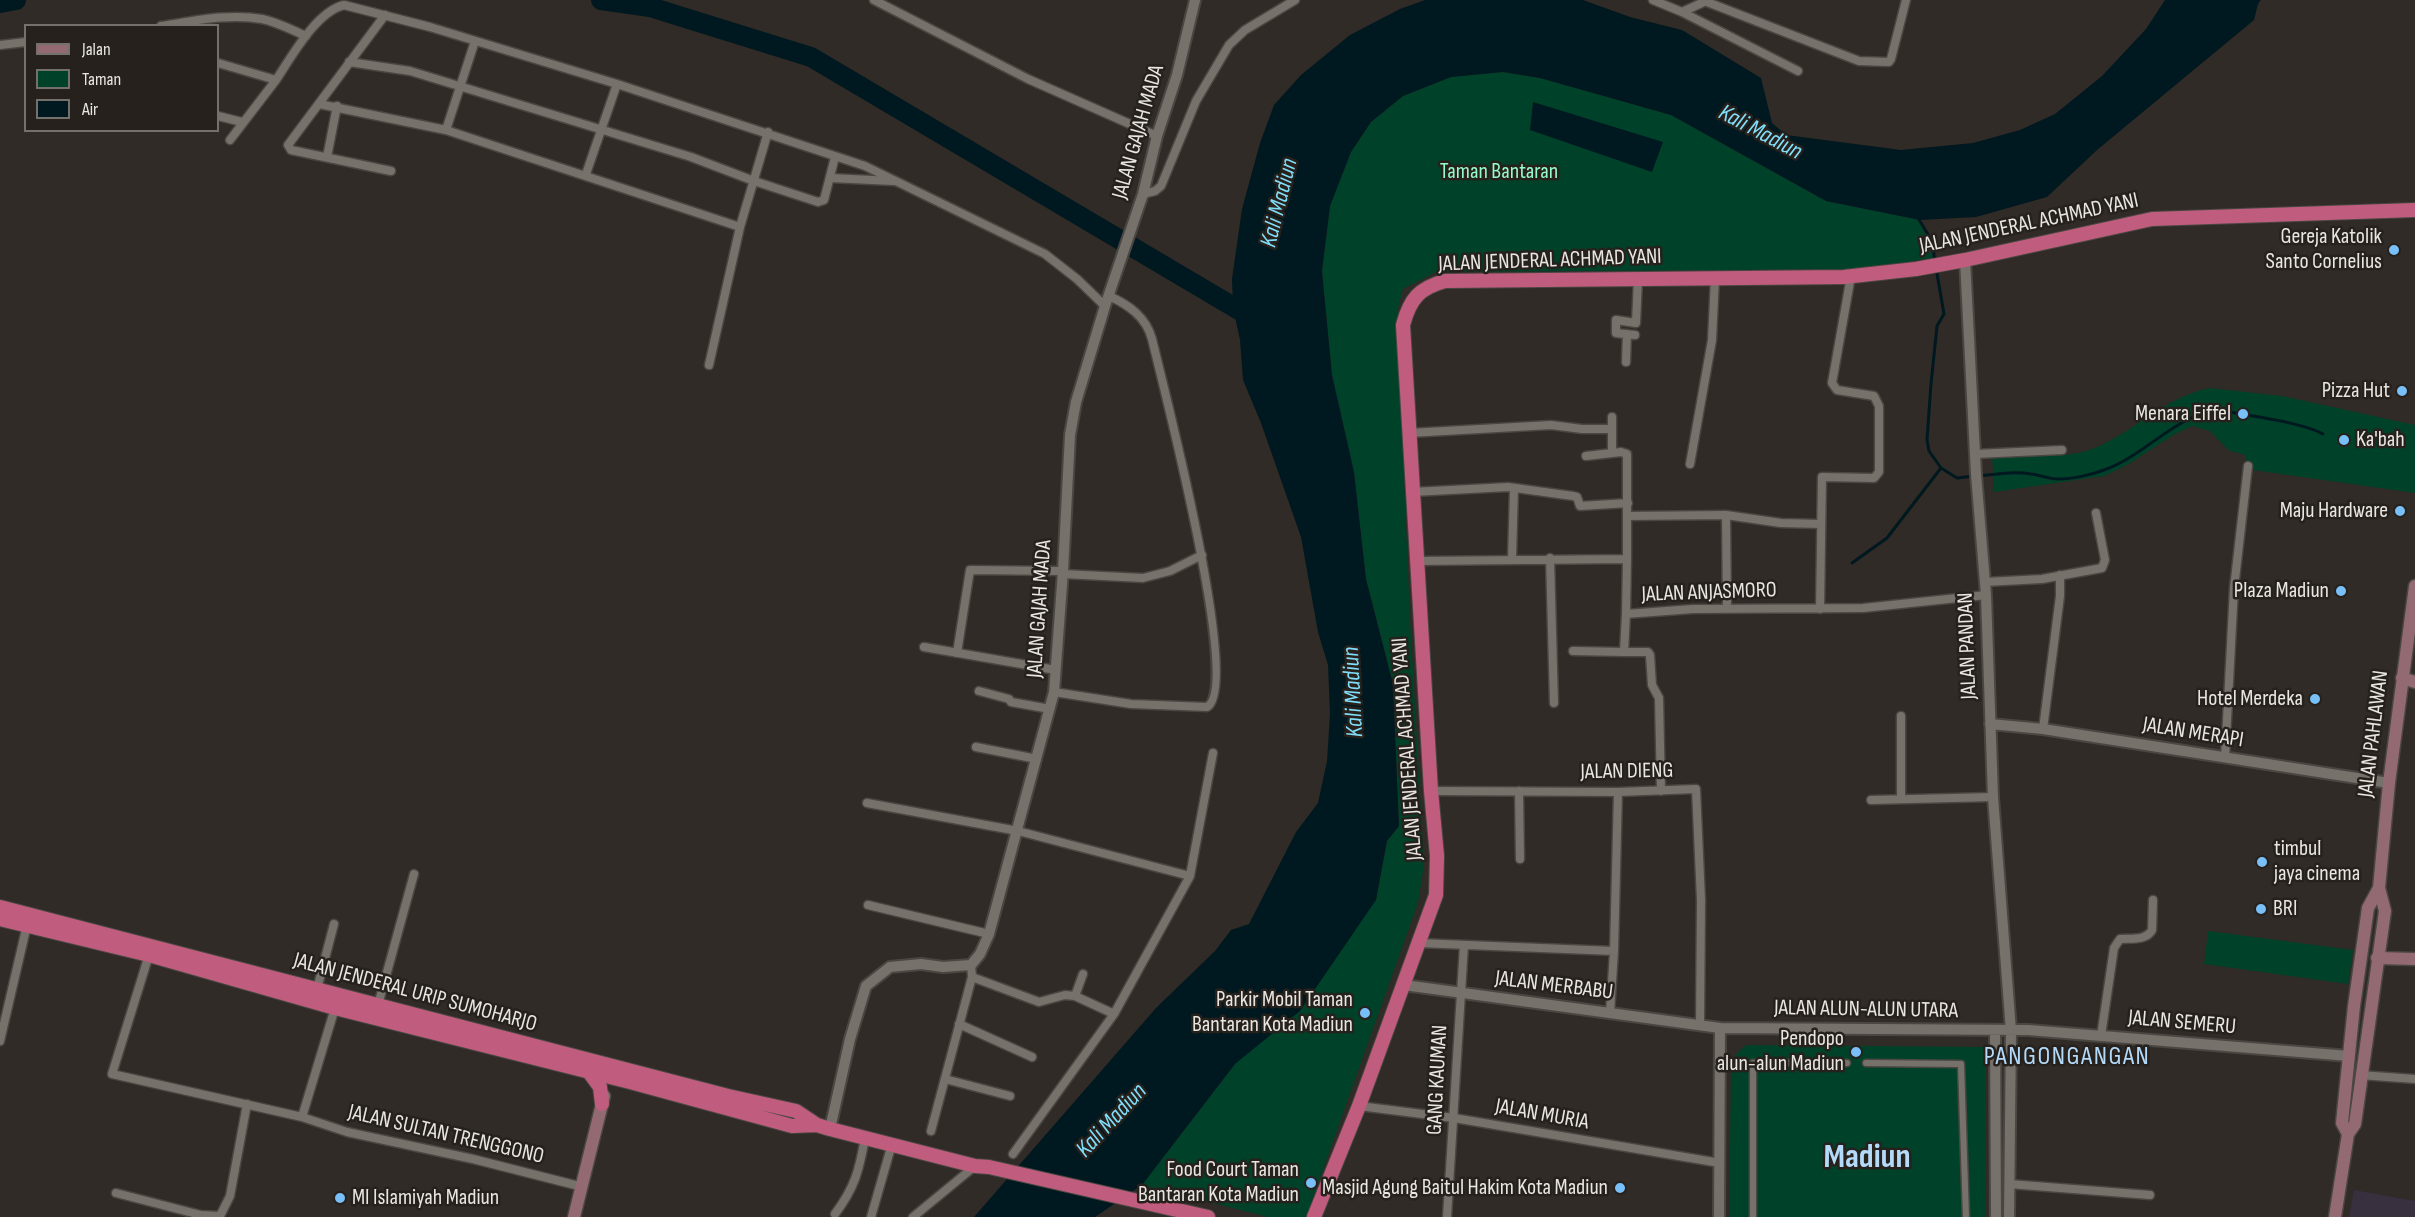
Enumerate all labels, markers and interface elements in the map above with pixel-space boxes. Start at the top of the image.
legend [24,24,219,132]
text: Jalan [82,39,111,60]
street label: JALAN GAJAH MADA [1107,62,1171,202]
text: Taman [82,69,121,90]
text: Air [82,99,98,120]
water label: Kali Madiun [1713,99,1807,167]
water label: Kali Madiun [1255,156,1305,250]
park label: Taman Bantaran [1440,159,1558,185]
street label: JALAN JENDERAL ACHMAD YANI [1917,188,2141,260]
place label: Gereja Katolik Santo Cornelius [2265,224,2382,276]
marker: Gereja Katolik Santo Cornelius [2387,243,2401,257]
street label: JALAN JENDERAL ACHMAD YANI [1438,244,1662,278]
place label: Pizza Hut [2322,378,2390,404]
marker: Pizza Hut [2395,384,2409,398]
place label: Menara Eiffel [2135,401,2231,427]
marker: Menara Eiffel [2236,407,2250,421]
place label: Ka'bah [2356,427,2405,453]
marker: Ka'bah [2337,433,2351,447]
place label: Maju Hardware [2280,498,2388,524]
marker: Maju Hardware [2393,504,2407,518]
street label: JALAN GAJAH MADA [1022,539,1058,679]
street label: JALAN ANJASMORO [1641,577,1777,609]
place label: Plaza Madiun [2234,578,2329,604]
marker: Plaza Madiun [2334,584,2348,598]
street label: JALAN PANDAN [1953,592,1983,700]
street label: JALAN JENDERAL ACHMAD YANI [1387,637,1429,861]
water label: Kali Madiun [1337,646,1371,738]
street label: JALAN PAHLAWAN [2353,669,2395,799]
place label: Hotel Merdeka [2197,686,2303,712]
marker: Hotel Merdeka [2308,692,2322,706]
street label: JALAN MERAPI [2141,712,2245,754]
street label: JALAN DIENG [1580,758,1674,786]
place label: timbul jaya cinema [2274,836,2360,888]
marker: timbul jaya cinema [2255,855,2269,869]
place label: BRI [2273,896,2297,922]
marker: BRI [2254,902,2268,916]
street label: JALAN JENDERAL URIP SUMOHARJO [290,948,540,1038]
street label: JALAN MERBABU [1494,966,1614,1006]
place label: Parkir Mobil Taman Bantaran Kota Madiun [1192,987,1353,1038]
street label: JALAN ALUN-ALUN UTARA [1774,995,1958,1025]
street label: JALAN SEMERU [2127,1005,2237,1041]
marker: Parkir Mobil Taman Bantaran Kota Madiun [1358,1006,1372,1020]
street label: GANG KAUMAN [1422,1024,1454,1136]
place label: Pendopo alun-alun Madiun [1717,1026,1844,1078]
district label: PANGONGANGAN [1984,1041,2150,1073]
marker: Pendopo alun-alun Madiun [1849,1045,1863,1059]
water label: Kali Madiun [1071,1078,1153,1164]
street label: JALAN MURIA [1493,1094,1591,1136]
street label: JALAN SULTAN TRENGGONO [346,1100,546,1170]
district label: Madiun [1823,1138,1911,1178]
place label: Food Court Taman Bantaran Kota Madiun [1138,1157,1299,1208]
place label: Masjid Agung Baitul Hakim Kota Madiun [1322,1175,1608,1201]
marker: Food Court Taman Bantaran Kota Madiun [1304,1176,1318,1190]
marker: Masjid Agung Baitul Hakim Kota Madiun [1613,1181,1627,1195]
place label: MI Islamiyah Madiun [352,1185,499,1211]
marker: MI Islamiyah Madiun [333,1191,347,1205]

